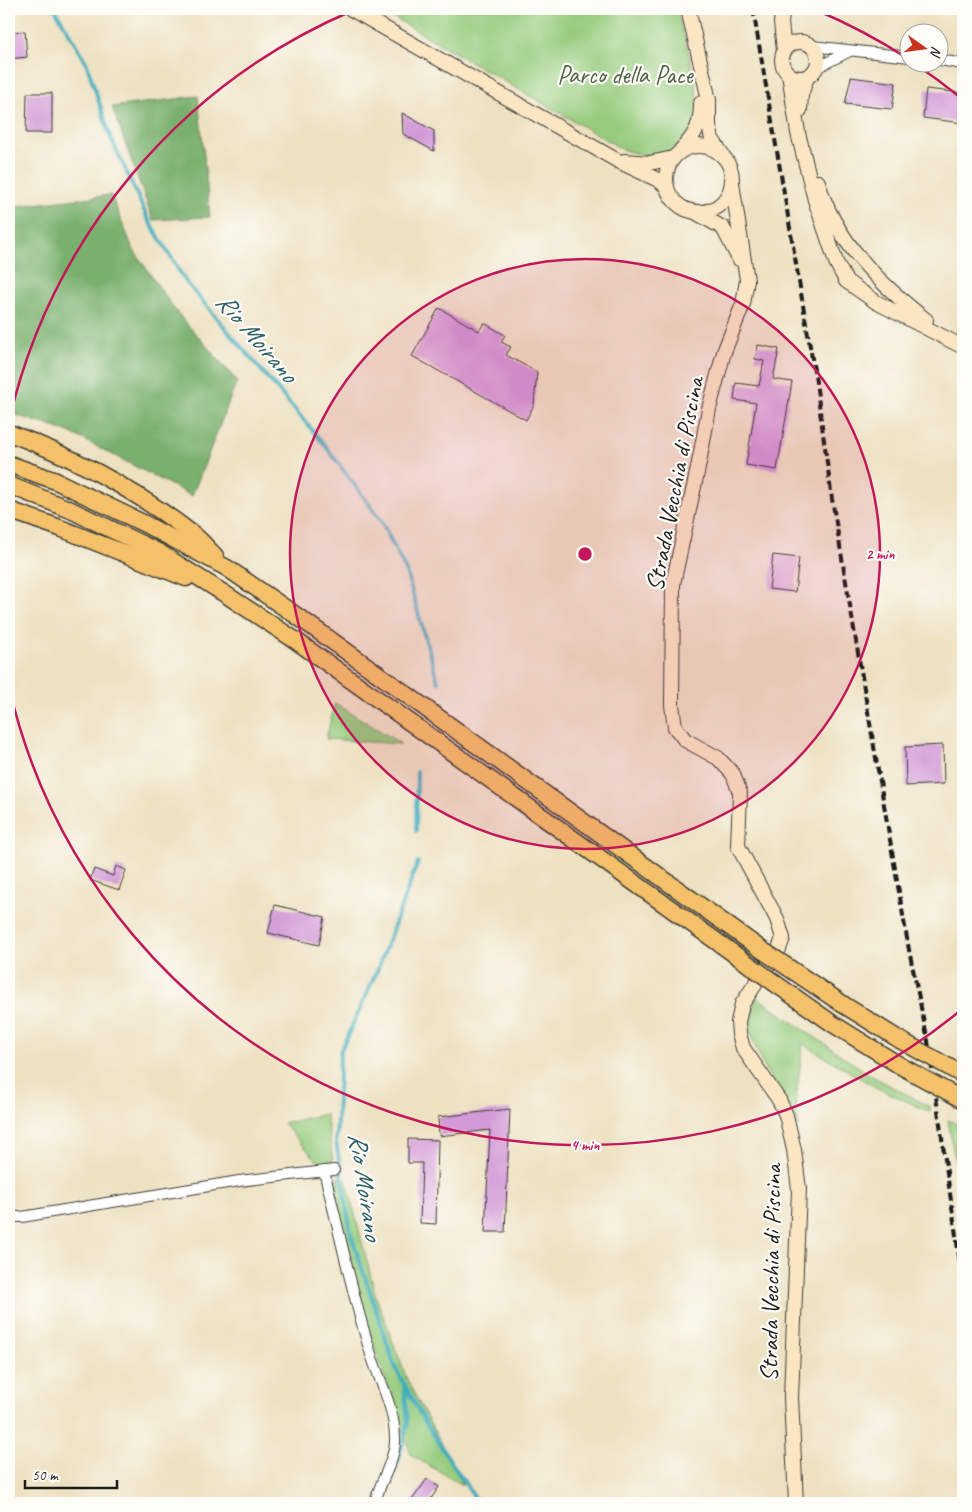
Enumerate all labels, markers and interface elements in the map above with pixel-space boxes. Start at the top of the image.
north arrow [900,22,950,72]
text: N [926,45,945,60]
park label: Parco della Pace [557,59,695,91]
water label: Rio Moirano [209,286,307,392]
street label: Strada Vecchia di Piscina [639,372,712,594]
centre of rings [576,545,594,563]
text: 2 min [866,545,895,564]
water label: Rio Moirano [341,1130,391,1246]
text: 4 min [571,1136,600,1155]
street label: Strada Vecchia di Piscina [753,1161,789,1382]
scale bar [25,1457,118,1489]
text: 50 m [32,1466,59,1485]

